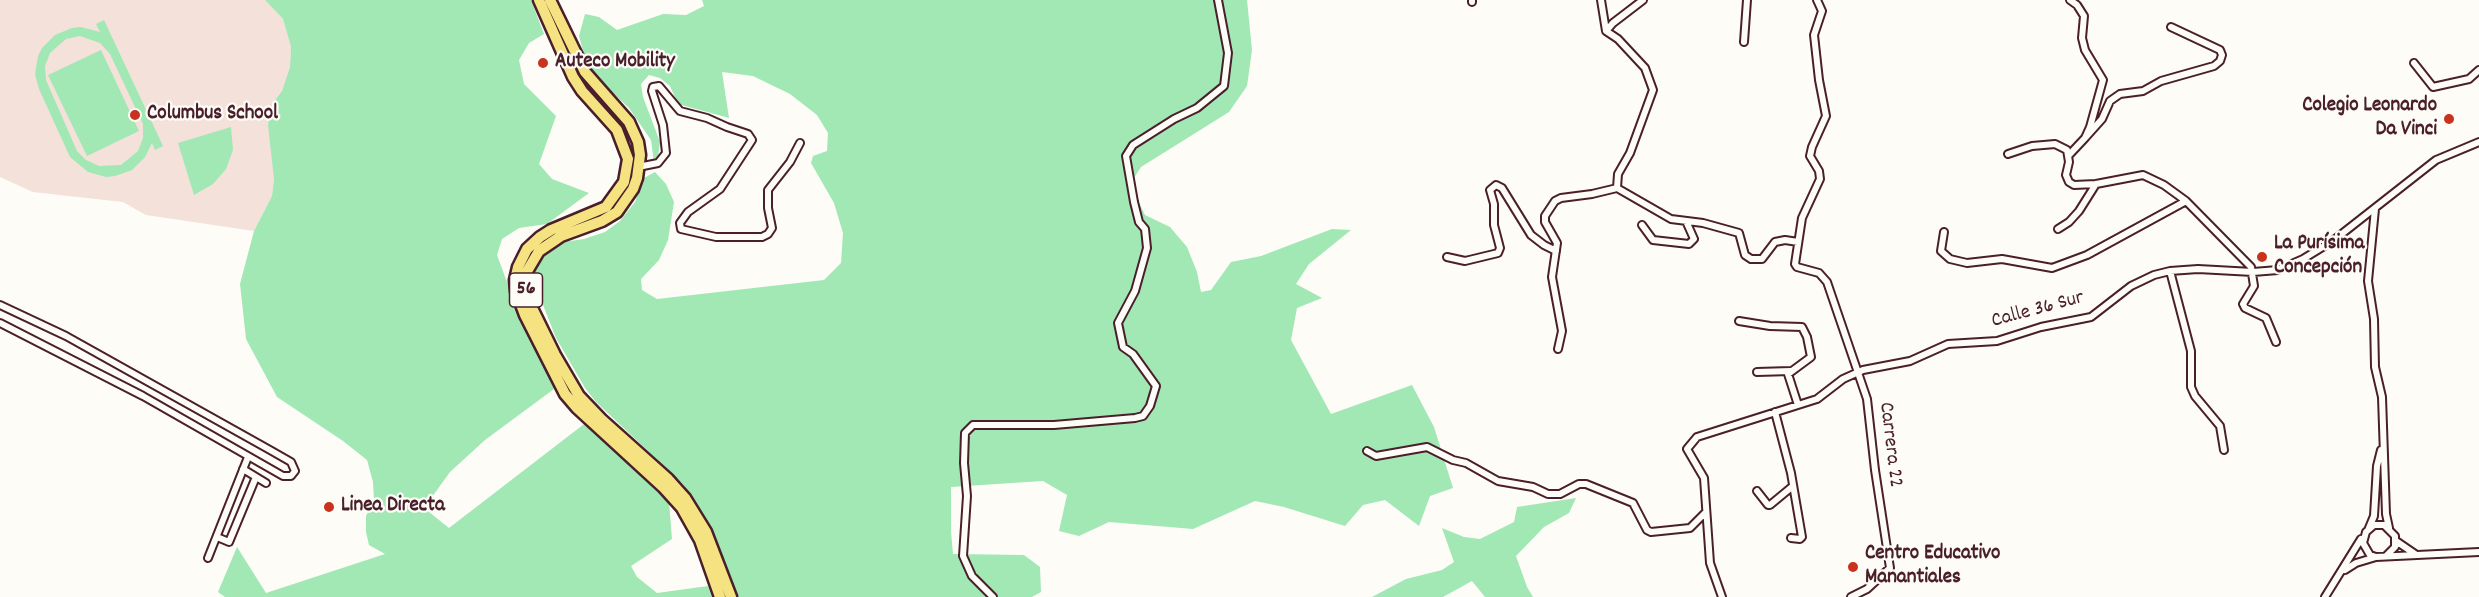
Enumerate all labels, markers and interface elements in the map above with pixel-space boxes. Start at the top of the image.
place label: Auteco Mobility [555,50,675,76]
marker: Auteco Mobility [536,56,550,70]
place label: Colegio Leonardo Da Vinci [2302,94,2437,144]
place label: Columbus School [147,102,278,128]
marker: Columbus School [128,108,142,122]
marker: Colegio Leonardo Da Vinci [2442,112,2456,126]
place label: La Purísima Concepción [2274,232,2364,282]
marker: La Purísima Concepción [2255,250,2269,264]
road number: 56 [510,273,542,307]
street label: Calle 36 Sur [1989,287,2087,335]
street label: Carrera 22 [1871,401,1907,489]
place label: Linea Directa [341,494,445,520]
marker: Linea Directa [322,500,336,514]
place label: Centro Educativo Manantiales [1865,542,2000,592]
marker: Centro Educativo Manantiales [1846,560,1860,574]

